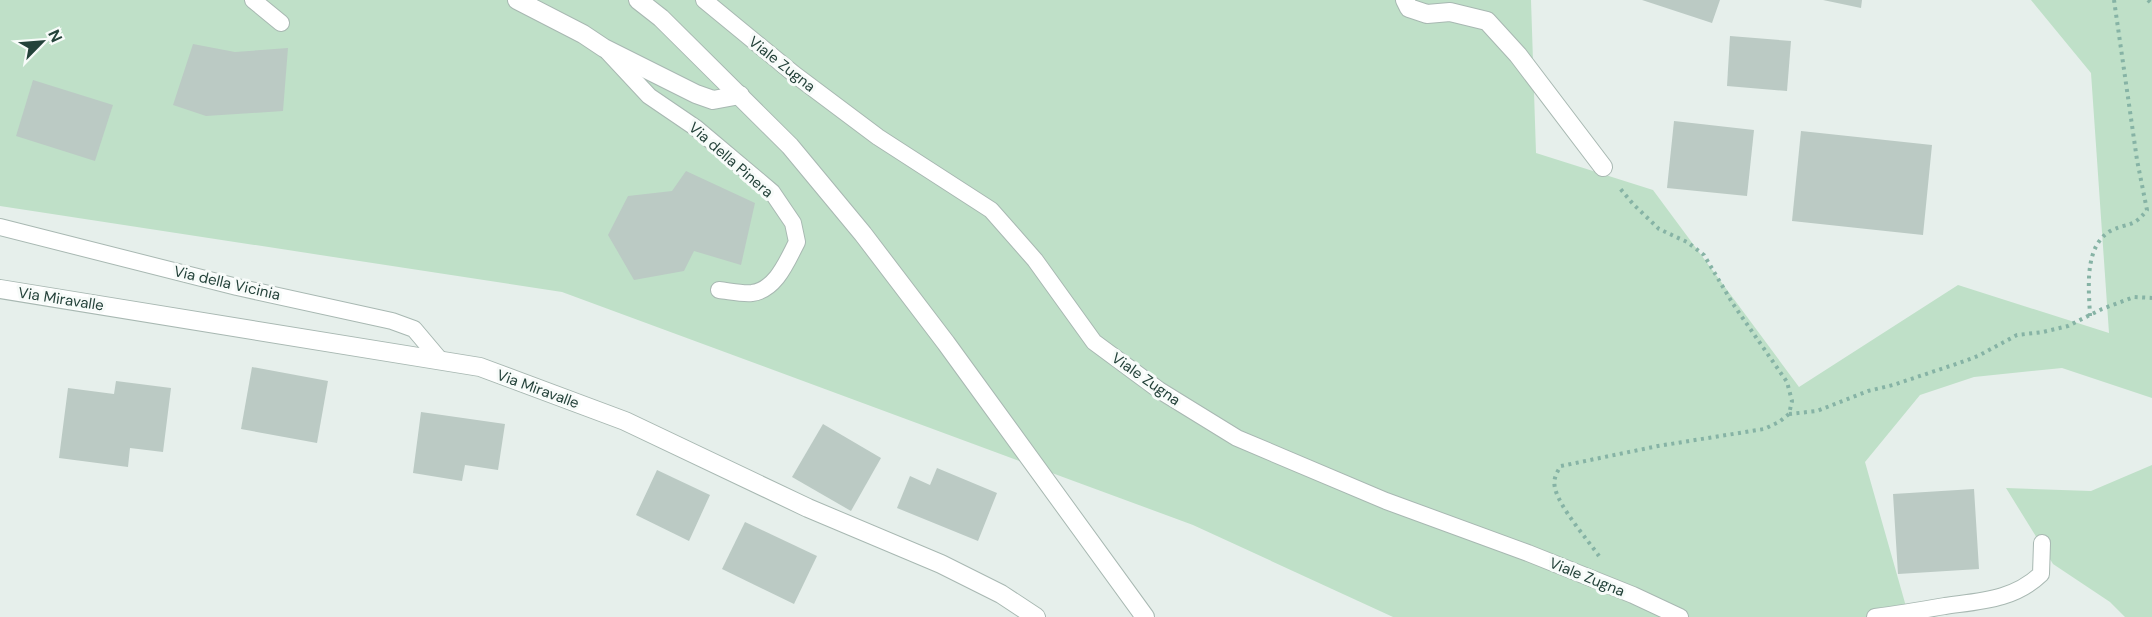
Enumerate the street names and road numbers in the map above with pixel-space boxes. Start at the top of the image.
street label: Viale Zugna [745,32,819,96]
street label: Via della Pinera [685,118,777,202]
street label: Via della Vicinia [172,261,282,305]
street label: Via Miravalle [17,282,105,316]
street label: Viale Zugna [1108,348,1184,410]
street label: Via Miravalle [494,365,582,413]
street label: Viale Zugna [1546,553,1628,601]

